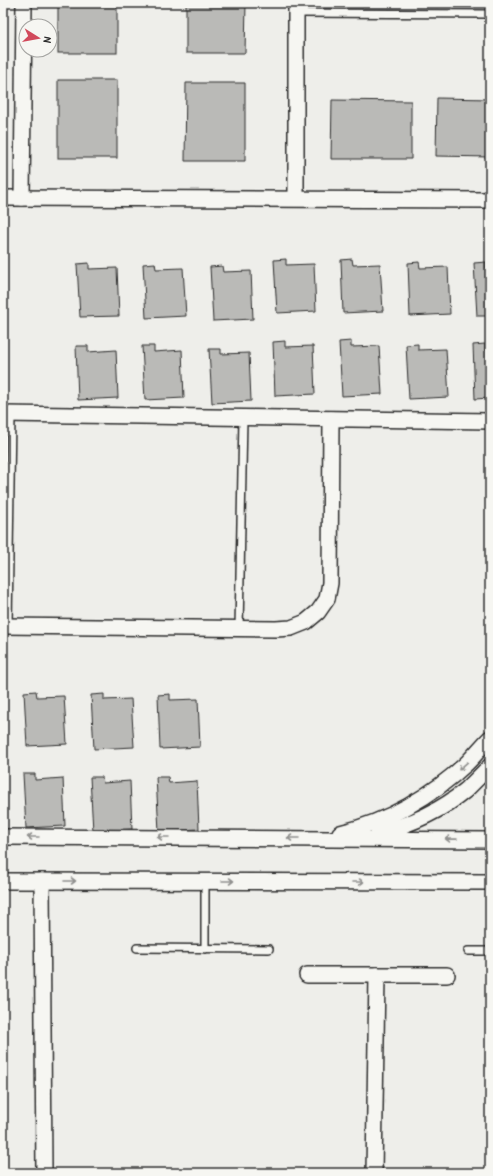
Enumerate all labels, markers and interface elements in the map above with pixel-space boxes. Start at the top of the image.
north arrow [18,18,58,58]
text: N [40,36,55,44]
one-way arrow [458,762,468,771]
one-way arrow [27,833,40,841]
one-way arrow [157,833,170,841]
one-way arrow [287,834,300,842]
one-way arrow [445,835,458,843]
one-way arrow [63,877,76,885]
one-way arrow [221,877,234,885]
one-way arrow [351,878,364,886]

